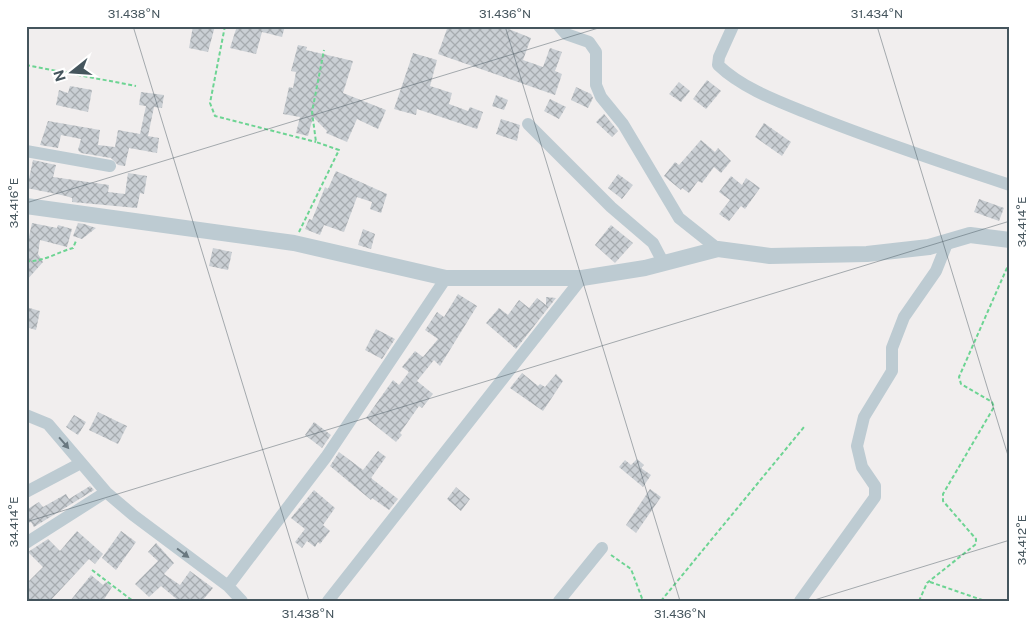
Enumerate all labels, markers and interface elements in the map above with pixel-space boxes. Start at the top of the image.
text: 31.438°N [108,7,160,21]
text: 31.436°N [479,7,531,21]
text: 31.434°N [851,7,903,21]
north arrow [48,48,98,98]
text: N [50,68,69,83]
text: 34.416°E [7,178,21,228]
text: 34.414°E [1015,197,1029,247]
one-way arrow [59,437,70,450]
text: 34.414°E [7,497,21,547]
text: 34.412°E [1015,515,1029,565]
one-way arrow [176,548,190,558]
text: 31.438°N [282,607,334,621]
text: 31.436°N [654,607,706,621]

